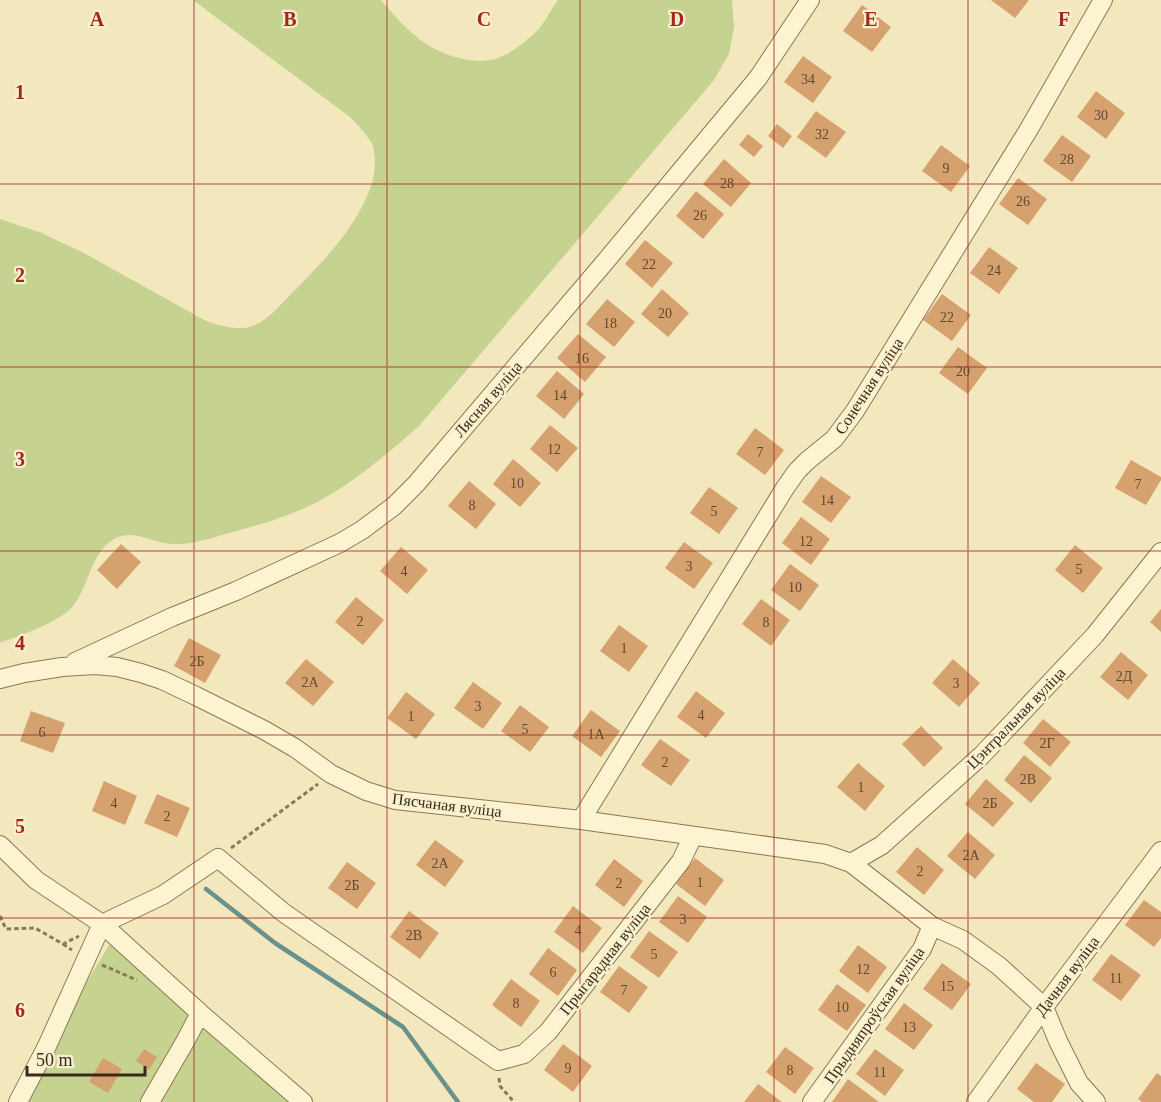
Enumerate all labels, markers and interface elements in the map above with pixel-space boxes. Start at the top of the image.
text: A [90,8,105,30]
text: B [283,8,297,30]
text: C [477,8,491,30]
text: D [670,8,684,30]
text: E [864,8,878,30]
text: F [1058,8,1070,30]
house number: 34 [801,72,815,87]
text: 1 [15,81,25,103]
house number: 30 [1094,108,1108,123]
house number: 32 [815,127,829,142]
house number: 28 [1060,152,1074,167]
house number: 9 [943,161,950,176]
house number: 28 [720,176,734,191]
house number: 26 [1016,194,1030,209]
house number: 26 [693,208,707,223]
house number: 22 [642,257,656,272]
house number: 24 [987,263,1001,278]
text: 2 [15,264,25,286]
house number: 20 [658,306,672,321]
house number: 22 [940,310,954,325]
house number: 18 [603,316,617,331]
street label: Сонечная вуліца [832,335,907,438]
house number: 16 [575,351,589,366]
street label: Лясная вуліца [451,358,526,441]
house number: 20 [956,364,970,379]
house number: 14 [553,388,567,403]
house number: 12 [547,442,561,457]
house number: 7 [757,445,764,460]
text: 3 [15,448,25,470]
house number: 10 [510,476,524,491]
house number: 7 [1135,477,1142,492]
house number: 14 [820,493,834,508]
house number: 8 [469,498,476,513]
house number: 5 [711,504,718,519]
house number: 12 [799,534,813,549]
house number: 3 [686,559,693,574]
house number: 5 [1076,562,1083,577]
house number: 4 [401,564,408,579]
house number: 10 [788,580,802,595]
house number: 2 [357,614,364,629]
house number: 8 [763,615,770,630]
text: 4 [15,632,25,654]
house number: 1 [621,641,628,656]
house number: 2Б [189,654,205,669]
street label: Цэнтральная вуліца [963,664,1069,773]
house number: 2Д [1116,669,1133,684]
house number: 2А [301,675,319,690]
house number: 3 [953,676,960,691]
house number: 3 [475,699,482,714]
house number: 4 [698,708,705,723]
house number: 1 [408,709,415,724]
house number: 5 [522,722,529,737]
house number: 6 [39,725,46,740]
house number: 1А [587,727,605,742]
house number: 2Г [1039,736,1055,751]
house number: 2 [662,755,669,770]
house number: 2В [1020,772,1036,787]
house number: 1 [858,780,865,795]
street label: Пясчаная вуліца [391,790,503,821]
house number: 4 [111,796,118,811]
house number: 2Б [982,796,998,811]
house number: 2 [164,809,171,824]
text: 5 [15,815,25,837]
house number: 2А [962,848,980,863]
house number: 2А [431,856,449,871]
house number: 2 [917,864,924,879]
house number: 1 [697,875,704,890]
house number: 2 [616,876,623,891]
house number: 2Б [344,878,360,893]
street label: Прыгарадная вуліца [556,900,655,1019]
house number: 3 [680,912,687,927]
house number: 4 [575,923,582,938]
house number: 2В [406,928,422,943]
street label: Дачная вуліца [1032,933,1103,1020]
street label: Прыдняпроўская вуліца [820,944,928,1087]
house number: 5 [651,947,658,962]
house number: 12 [856,962,870,977]
house number: 6 [550,965,557,980]
house number: 11 [1109,971,1123,986]
house number: 15 [940,979,954,994]
house number: 7 [621,983,628,998]
house number: 8 [513,996,520,1011]
text: 6 [15,999,25,1021]
house number: 10 [835,1000,849,1015]
house number: 13 [902,1020,916,1035]
scale bar [27,1039,146,1077]
text: 50 m [36,1050,73,1070]
house number: 9 [565,1061,572,1076]
house number: 8 [787,1063,794,1078]
house number: 11 [873,1065,887,1080]

